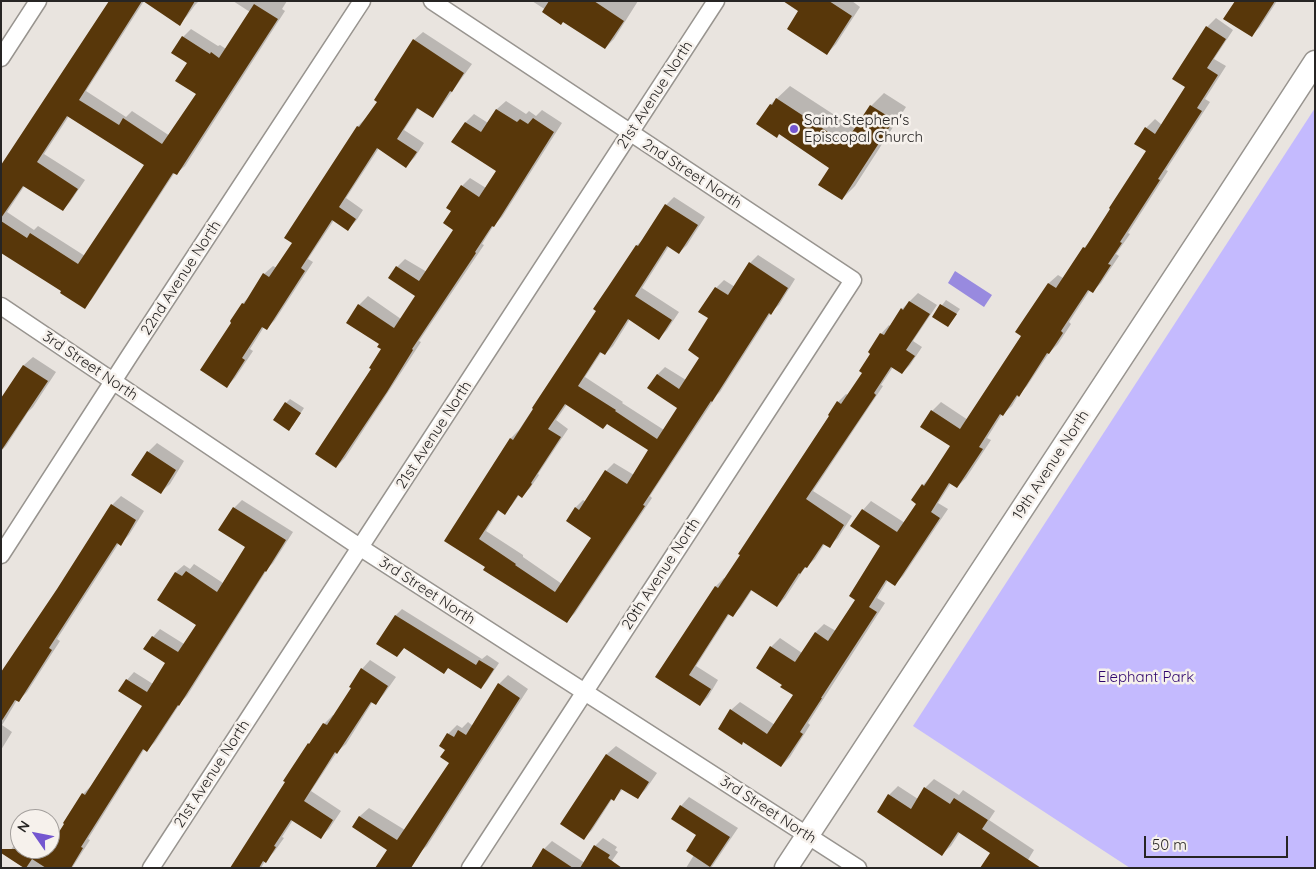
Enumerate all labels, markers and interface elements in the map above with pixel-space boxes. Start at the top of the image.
street label: 21st Avenue North [613,38,697,152]
place label: Saint Stephen's Episcopal Church [804,111,923,146]
marker: Saint Stephen's Episcopal Church [788,123,800,135]
street label: 2nd Street North [639,135,745,213]
street label: 22nd Avenue North [137,217,225,339]
street label: 3rd Street North [39,328,141,404]
street label: 21st Avenue North [392,378,476,492]
street label: 19th Avenue North [1009,407,1093,523]
street label: 20th Avenue North [618,515,704,633]
street label: 3rd Street North [376,553,478,629]
park label: Elephant Park [1098,668,1194,686]
street label: 21st Avenue North [170,717,254,831]
street label: 3rd Street North [717,772,819,848]
north arrow [10,809,60,859]
text: N [13,817,34,836]
scale bar [1146,826,1290,858]
text: 50 m [1152,835,1187,854]

